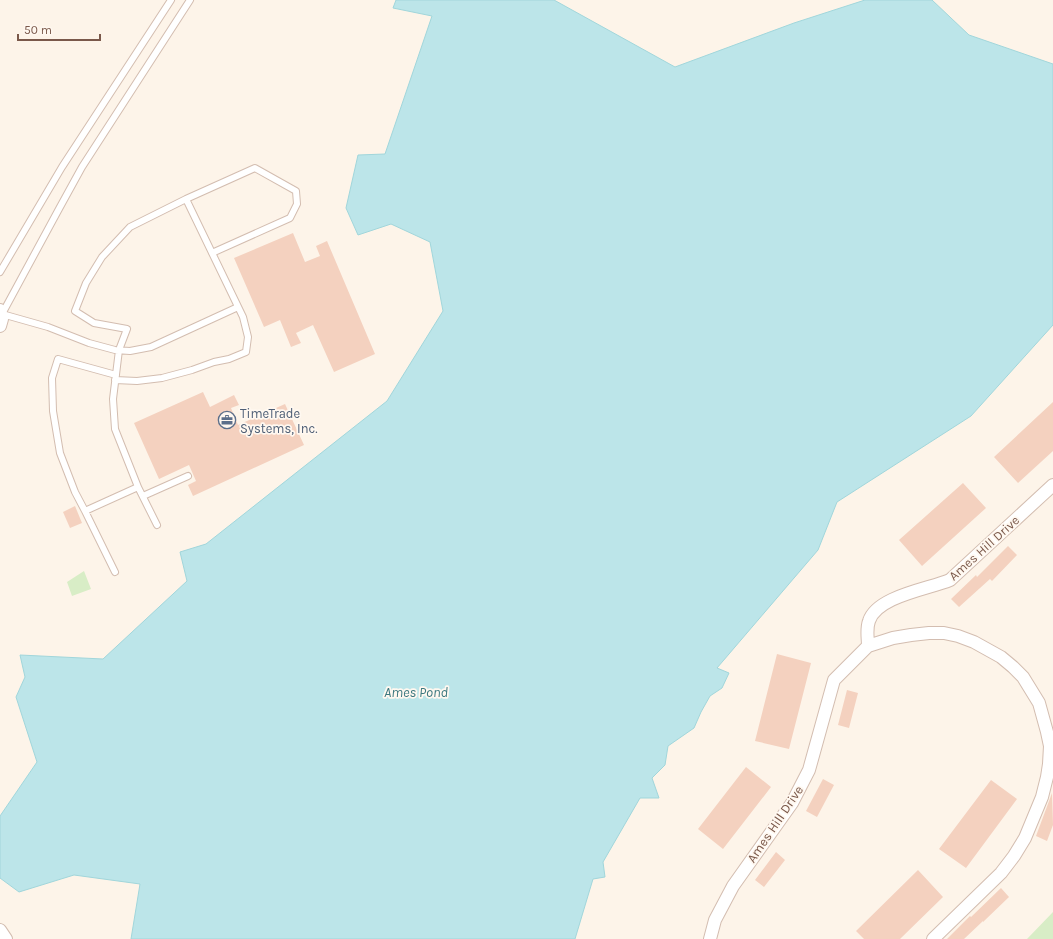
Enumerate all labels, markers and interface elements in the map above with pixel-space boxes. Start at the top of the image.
scale bar [18,16,100,42]
text: 50 m [24,23,52,37]
place label: TimeTrade Systems, Inc. [240,406,318,436]
office icon: TimeTrade Systems, Inc. [217,410,237,430]
street label: Ames Hill Drive [946,512,1023,584]
water label: Ames Pond [384,684,449,701]
street label: Ames Hill Drive [744,782,806,865]

